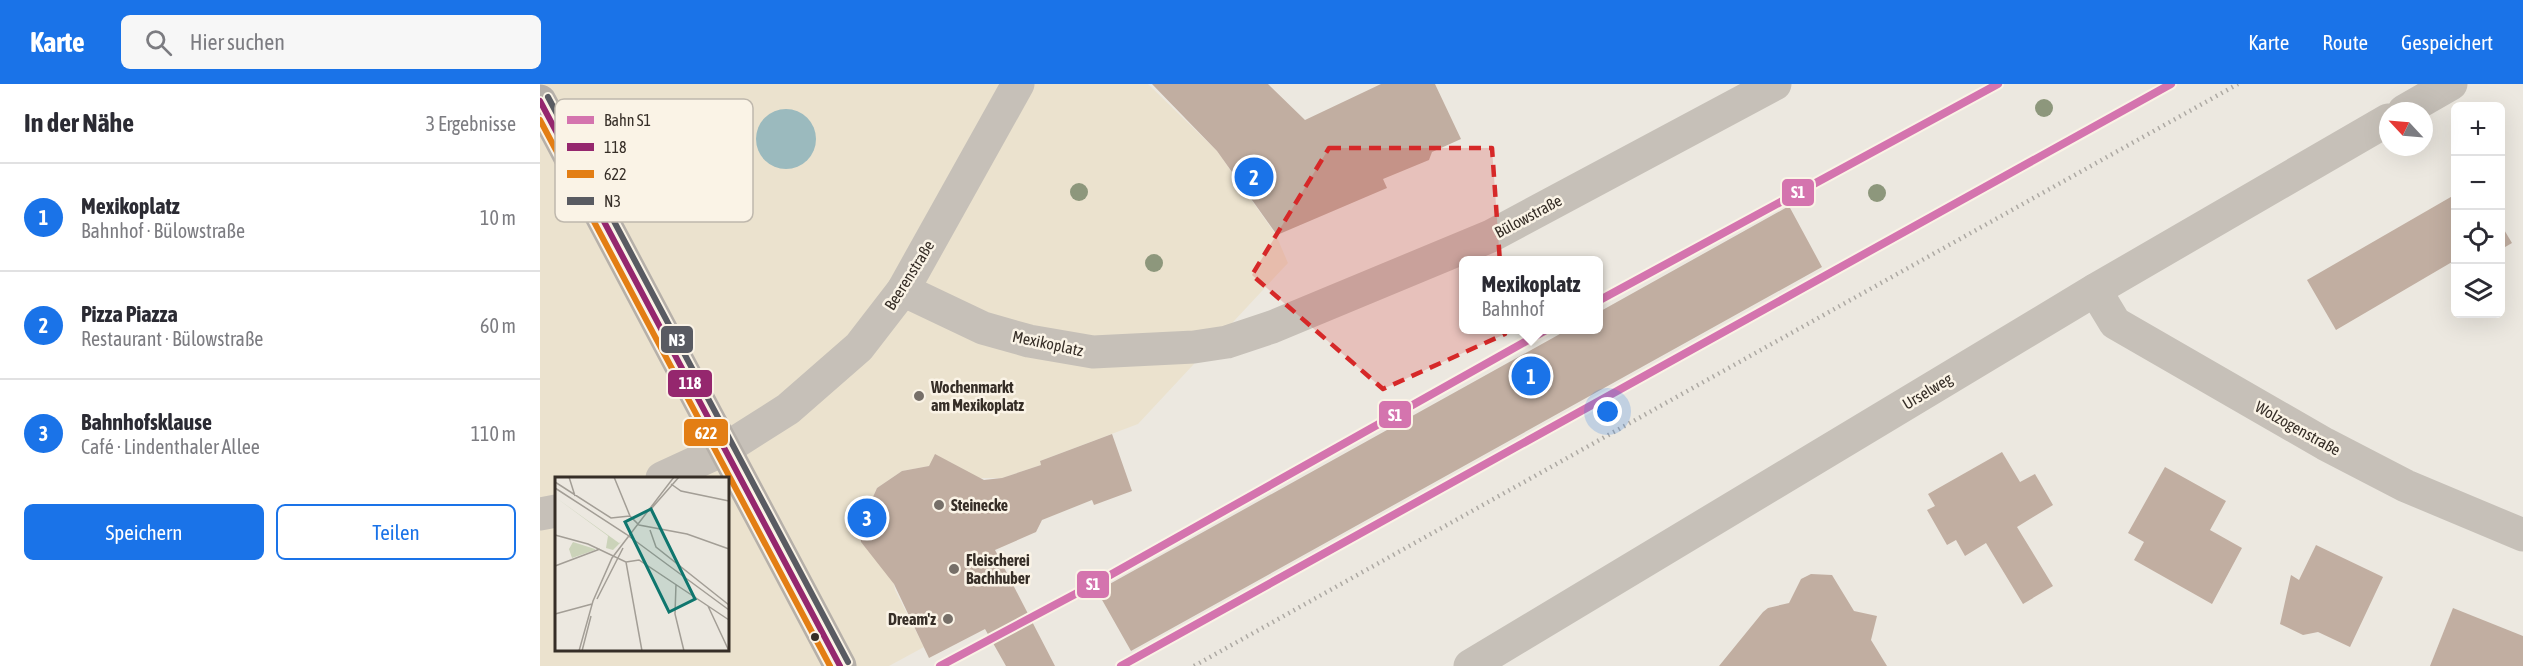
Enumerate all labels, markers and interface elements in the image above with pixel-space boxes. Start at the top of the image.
search box [121,15,541,69]
text: Karte [30,26,85,58]
icon: search [142,26,175,59]
text: Hier suchen [190,29,285,55]
text: Karte [2248,30,2289,54]
text: Route [2322,30,2368,54]
text: Gespeichert [2401,30,2493,54]
legend [555,99,753,222]
north arrow [2379,102,2433,156]
map controls [2451,102,2505,318]
button: + [2451,102,2505,156]
text: In der Nähe [24,108,134,138]
text: Bahn S1 [604,111,651,129]
text: 3 Ergebnisse [426,112,516,135]
text: 118 [604,138,627,156]
pin: 2 [1234,154,1274,200]
button: − [2451,156,2505,210]
text: 622 [604,165,627,183]
line badge: S1 [1781,178,1815,207]
text: S1 [1791,183,1806,201]
street label: Bülowstraße [1491,191,1565,241]
text: N3 [604,192,621,210]
text: Mexikoplatz [81,193,180,219]
text: 1 [39,206,48,229]
text: 10 m [480,206,516,229]
button: locate [2451,210,2505,264]
text: Bahnhof · Bülowstraße [81,219,245,242]
street label: Beerenstraße [881,237,937,313]
popup [1459,256,1603,334]
button: layers [2451,264,2505,318]
text: Mexikoplatz [1482,271,1580,297]
text: Bahnhof [1482,297,1544,320]
text: Pizza Piazza [81,301,178,327]
text: 2 [39,314,48,337]
text: 60 m [480,314,516,337]
line badge: N3 [660,325,694,354]
text: Restaurant · Bülowstraße [81,327,263,350]
street label: Mexikoplatz [1011,327,1085,360]
text: N3 [669,331,685,349]
pin: 1 [1512,354,1550,398]
line badge: 118 [667,369,713,398]
street label: Urselweg [1899,369,1956,414]
text: 118 [679,374,702,392]
place label: Wochenmarkt am Mexikoplatz [930,378,1024,414]
marker: Wochenmarkt am Mexikoplatz [912,389,926,403]
your location [1593,397,1622,426]
street label: Wolzogenstraße [2252,397,2344,460]
line badge: S1 [1378,400,1412,429]
text: S1 [1388,406,1403,424]
text: Bahnhofsklause [81,409,212,435]
line badge: 622 [683,418,729,447]
text: 3 [39,422,48,445]
text: 110 m [471,422,516,445]
text: 622 [695,424,717,442]
text: Café · Lindenthaler Allee [81,435,260,458]
inset map [555,477,729,651]
pin: 3 [848,496,886,540]
place label: Steinecke [951,496,1008,514]
marker: Steinecke [932,498,946,512]
button: Speichern [24,504,264,560]
button: Teilen [276,504,516,560]
place label: Fleischerei Bachhuber [966,551,1030,587]
marker: Fleischerei Bachhuber [947,562,961,576]
line badge: S1 [1076,570,1110,599]
text: S1 [1086,575,1101,593]
place label: Dream'z [888,610,936,628]
marker: Dream'z [941,612,955,626]
unlabelled marker [809,631,821,643]

